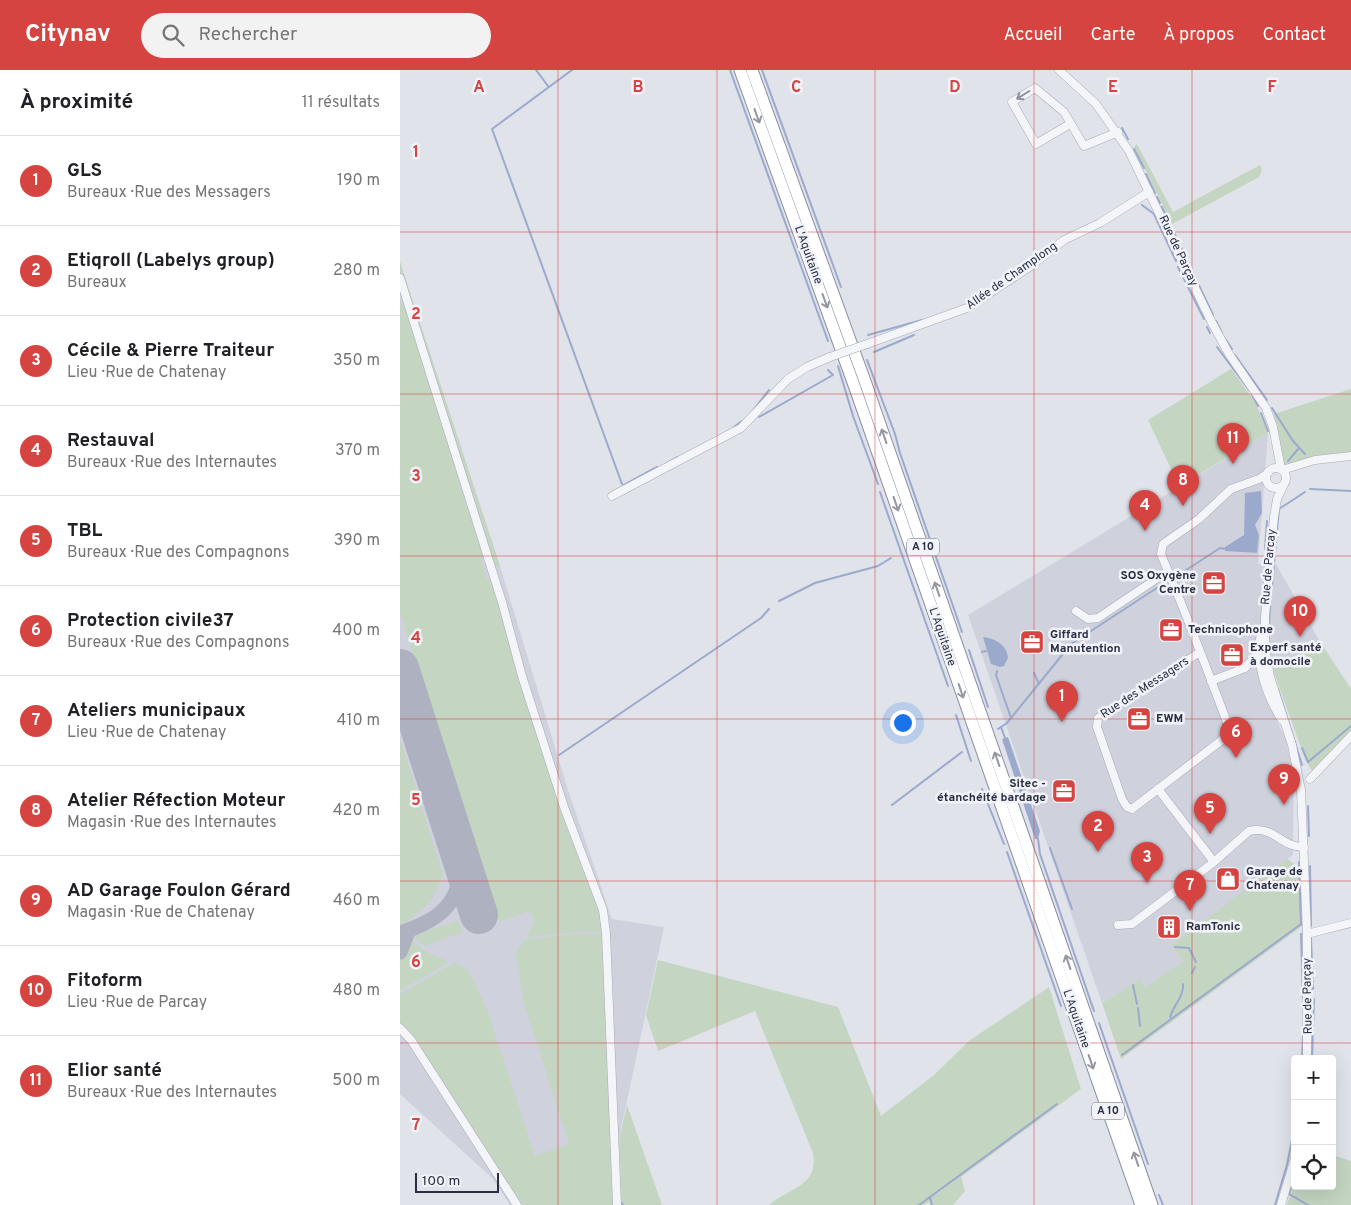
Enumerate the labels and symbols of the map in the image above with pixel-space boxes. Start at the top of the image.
text: A [473,78,485,98]
text: B [632,78,644,98]
text: C [791,78,801,98]
text: D [949,78,961,98]
text: E [1108,78,1118,98]
text: F [1267,78,1277,98]
one-way arrow [1016,91,1030,101]
one-way arrow [753,108,762,123]
text: 1 [413,143,419,163]
street label: Rue de Parçay [1155,213,1201,289]
street label: L'Aquitaine [790,224,826,286]
street label: Allée de Champlong [963,239,1061,313]
one-way arrow [820,293,830,309]
text: 2 [411,305,421,325]
pin: 11 [1217,423,1249,464]
one-way arrow [879,428,888,444]
pin: 8 [1167,465,1199,506]
text: 3 [411,467,421,487]
pin: 4 [1129,490,1161,531]
one-way arrow [892,496,901,511]
street label: Rue de Parcay [1258,528,1280,606]
road number: A 10 [907,538,939,556]
place label: SOS Oxygène Centre [1120,568,1196,598]
office icon: SOS Oxygène Centre [1201,570,1227,596]
one-way arrow [932,582,941,597]
pin: 10 [1284,596,1316,637]
street label: L'Aquitaine [924,606,960,668]
office icon: Technicophone [1158,617,1184,643]
place label: Technicophone [1188,622,1273,638]
place label: Giffard Manutention [1050,627,1121,657]
text: 4 [411,629,421,649]
office icon: Giffard Manutention [1019,629,1045,655]
place label: Experf santé à domocile [1250,640,1322,670]
office icon: Experf santé à domocile [1219,642,1245,668]
street label: Rue des Messagers [1098,653,1192,723]
pin: 1 [1046,681,1078,722]
one-way arrow [957,682,966,698]
office icon: EWM [1126,706,1152,732]
your location [890,710,916,736]
place label: EWM [1156,711,1183,727]
pin: 6 [1220,717,1252,758]
one-way arrow [992,752,1001,767]
pin: 9 [1268,764,1300,805]
place label: Sitec - étanchéité bardage [937,776,1046,806]
office icon: Sitec - étanchéité bardage [1051,778,1077,804]
text: 5 [411,791,421,811]
pin: 5 [1194,793,1226,834]
pin: 2 [1082,811,1114,852]
pin: 3 [1131,842,1163,883]
place label: Garage de Chatenay [1246,864,1303,894]
shop icon: Garage de Chatenay [1215,866,1241,892]
pin: 7 [1174,870,1206,911]
building icon: RamTonic [1156,914,1182,940]
place label: RamTonic [1186,919,1241,935]
text: 6 [411,953,421,973]
one-way arrow [1062,954,1072,970]
street label: Rue de Parçay [1299,958,1317,1034]
street label: L'Aquitaine [1058,988,1094,1050]
one-way arrow [1087,1054,1096,1069]
road number: A 10 [1092,1102,1124,1120]
text: 7 [412,1116,420,1136]
one-way arrow [1131,1151,1141,1167]
scale bar [415,1170,499,1193]

